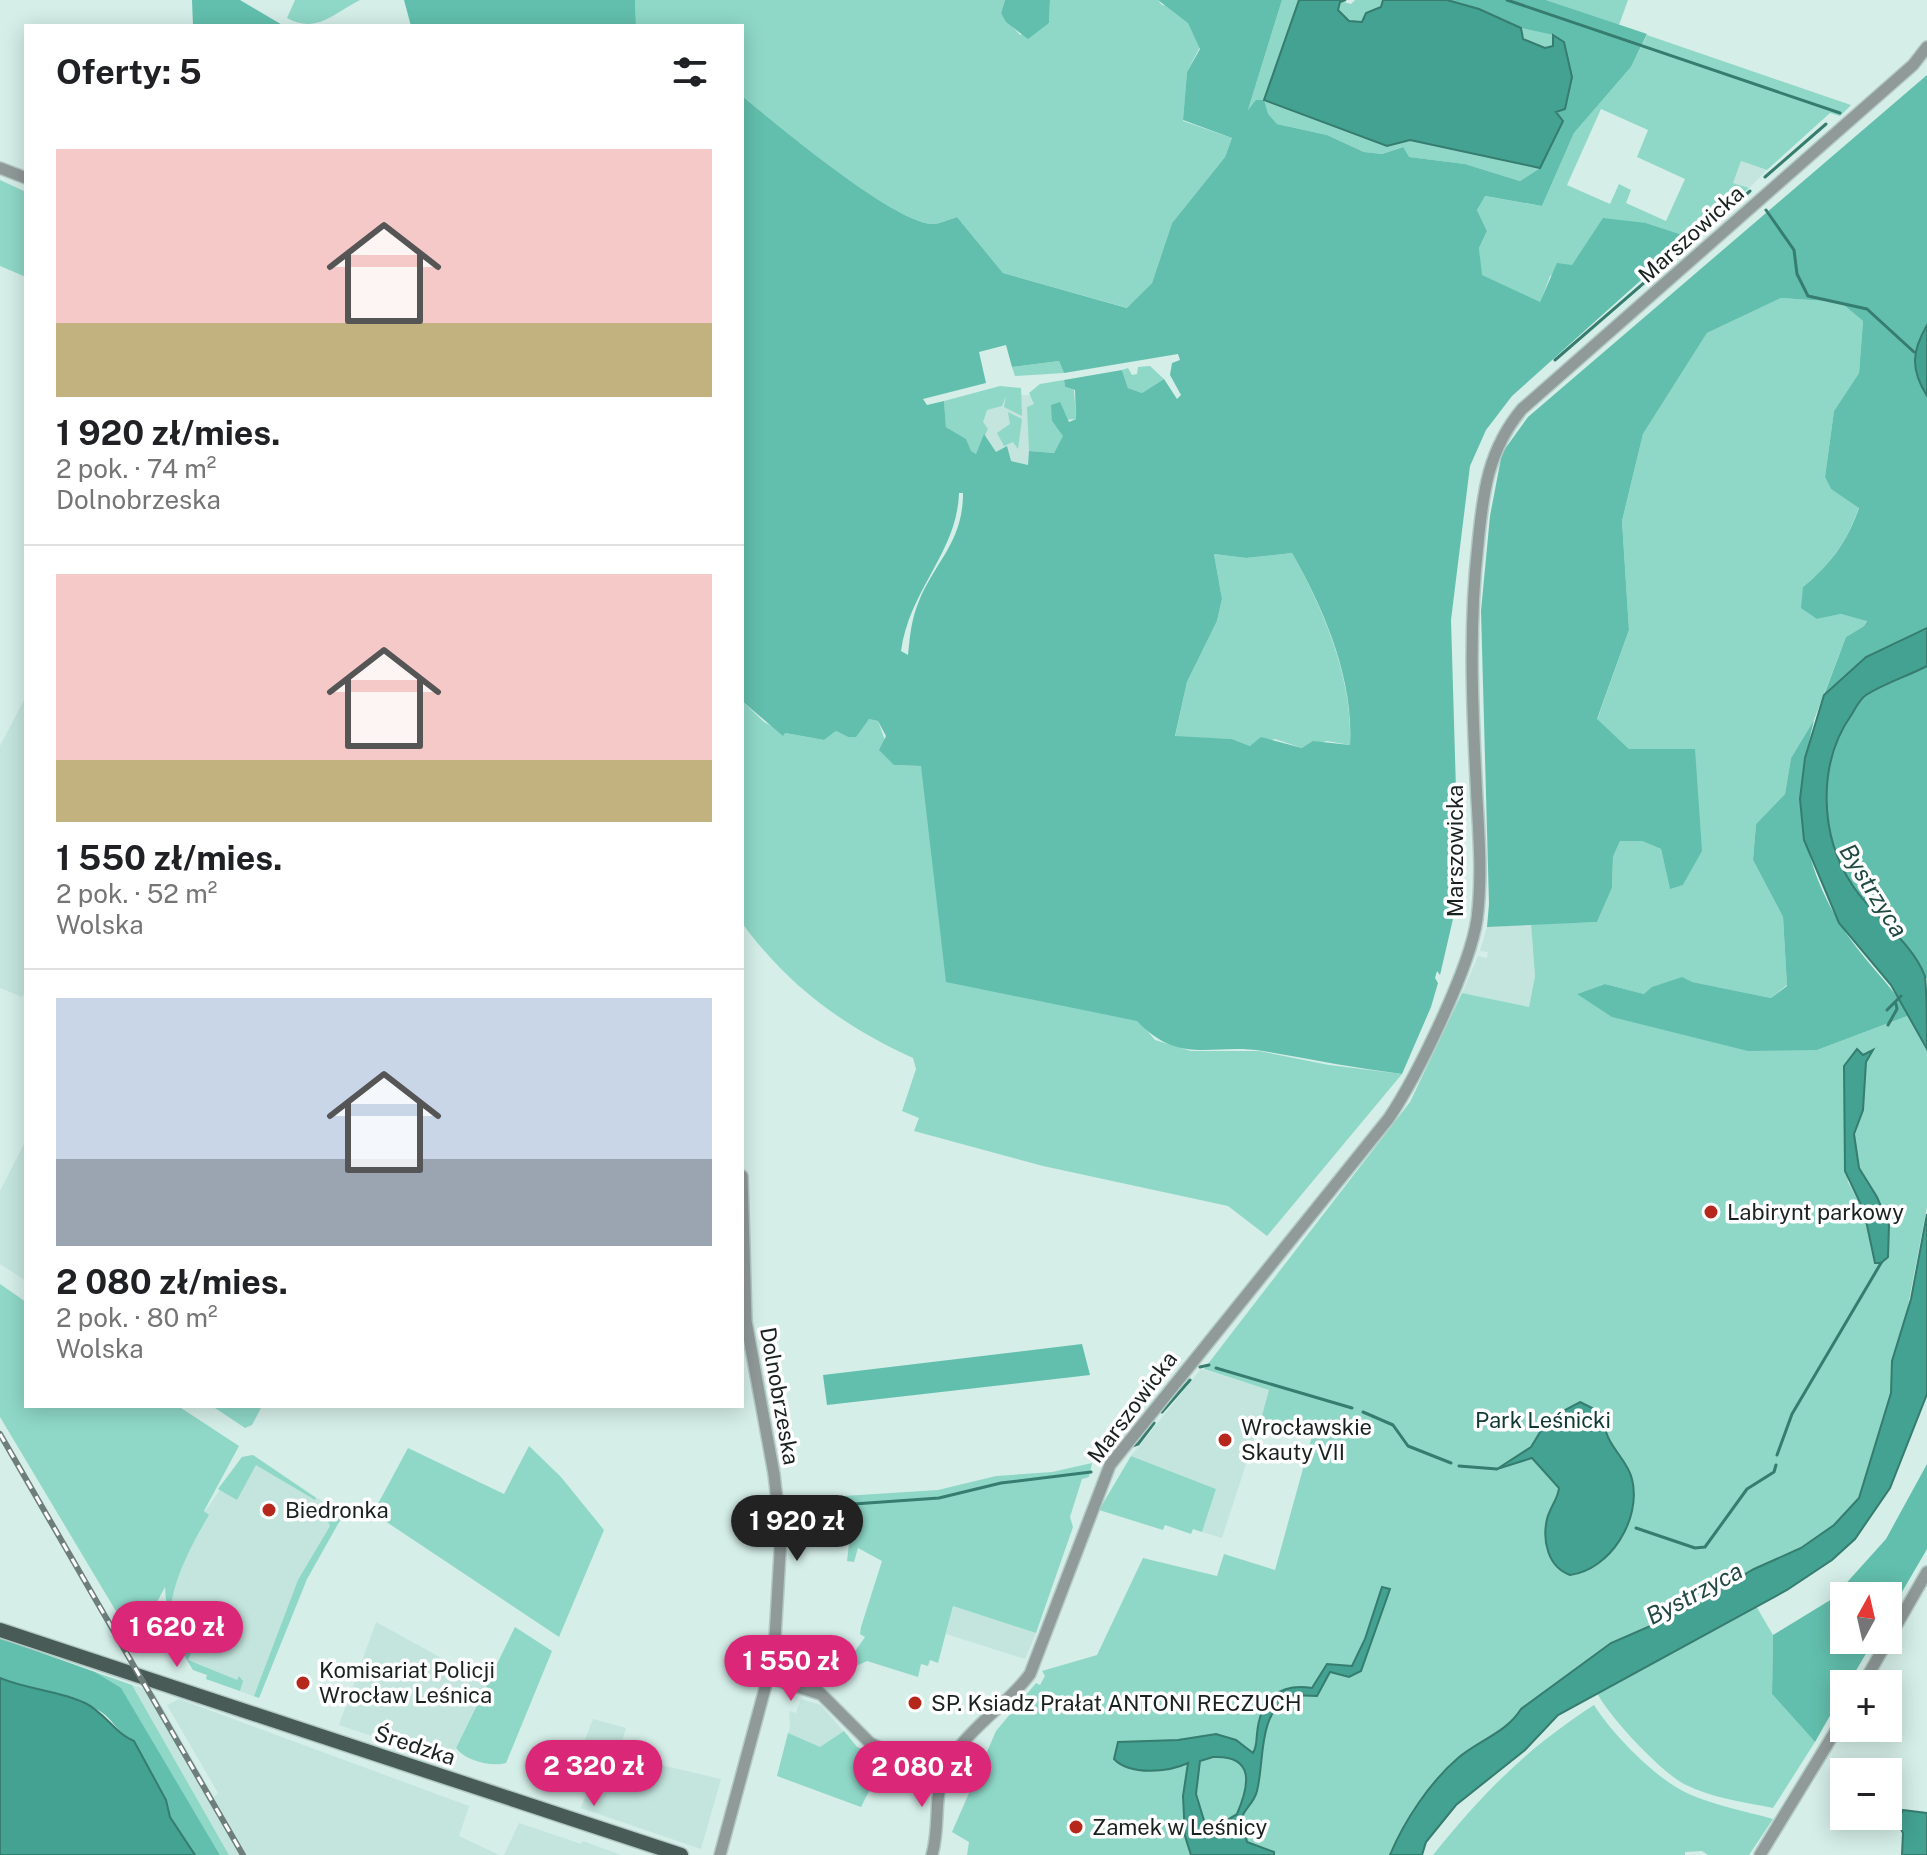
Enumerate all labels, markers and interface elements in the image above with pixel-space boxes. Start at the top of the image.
icon: filters [668,50,712,94]
text: Oferty: 5 [56,52,202,92]
street label: Marszowicka [1633,180,1749,288]
icon: home [312,201,456,345]
text: 1 920 zł/mies. [56,413,280,453]
text: 2 pok. · 74 m² [56,453,216,484]
text: Dolnobrzeska [56,484,221,515]
icon: home [312,626,456,770]
street label: Marszowicka [1442,785,1468,917]
text: 1 550 zł/mies. [56,838,282,878]
water label: Bystrzyca [1834,838,1914,942]
text: 2 pok. · 52 m² [56,878,217,909]
text: Wolska [56,909,144,940]
icon: home [312,1050,456,1194]
place label: Labirynt parkowy [1727,1199,1904,1225]
marker: Labirynt parkowy [1702,1203,1720,1221]
text: 2 080 zł/mies. [56,1262,288,1302]
text: 2 pok. · 80 m² [56,1302,218,1333]
street label: Dolnobrzeska [755,1325,805,1467]
text: Wolska [56,1333,144,1364]
street label: Marszowicka [1082,1346,1182,1468]
park label: Park Leśnicki [1475,1407,1611,1433]
place label: Wrocławskie Skauty VII [1241,1414,1372,1465]
marker: Wrocławskie Skauty VII [1216,1431,1234,1449]
pin: 1 920 zł [714,1495,880,1563]
place label: Biedronka [285,1497,389,1523]
marker: Biedronka [260,1501,278,1519]
text: 1 920 zł [749,1505,845,1536]
water label: Bystrzyca [1641,1556,1747,1630]
north arrow [1830,1582,1902,1654]
map controls [1830,1582,1902,1830]
pin: 1 620 zł [94,1601,260,1669]
text: 1 620 zł [129,1611,225,1642]
pin: 1 550 zł [708,1635,874,1703]
text: 1 550 zł [742,1645,840,1676]
place label: Komisariat Policji Wrocław Leśnica [319,1657,495,1708]
button: + [1830,1670,1902,1742]
marker: Komisariat Policji Wrocław Leśnica [294,1674,312,1692]
place label: SP. Ksiadz Prałat ANTONI RECZUCH [931,1690,1302,1716]
marker: SP. Ksiadz Prałat ANTONI RECZUCH [906,1694,924,1712]
street label: Średzka [371,1719,459,1770]
pin: 2 320 zł [511,1740,677,1808]
pin: 2 080 zł [839,1741,1005,1809]
text: 2 320 zł [543,1750,645,1781]
text: 2 080 zł [871,1751,973,1782]
button: − [1830,1758,1902,1830]
place label: Zamek w Leśnicy [1092,1814,1268,1840]
marker: Zamek w Leśnicy [1067,1818,1085,1836]

